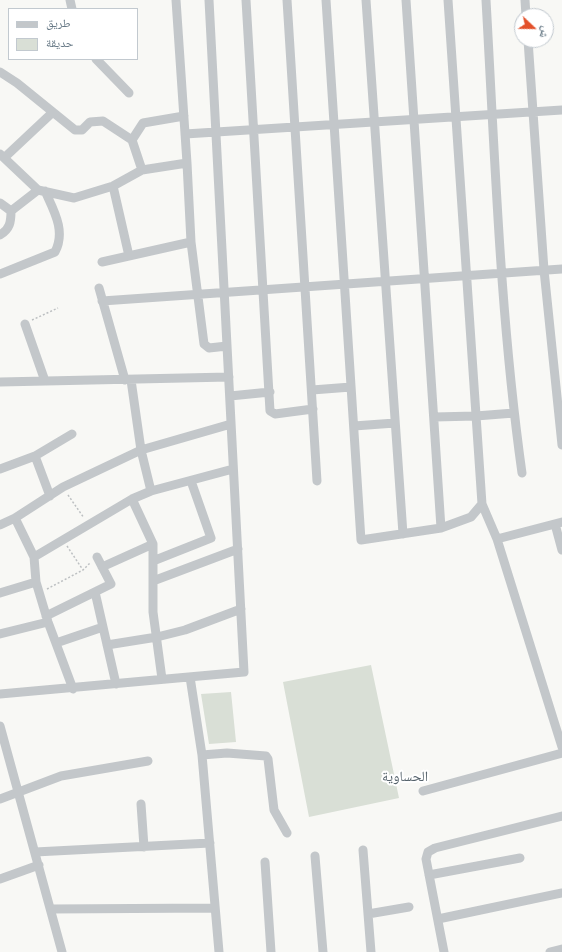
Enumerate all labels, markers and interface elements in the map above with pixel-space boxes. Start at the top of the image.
legend [8,8,138,60]
north arrow [514,8,554,48]
text: طريق [46,16,71,30]
text: ش [536,24,553,40]
text: حديقة [46,36,74,50]
district label: الحساوية [382,769,428,785]

